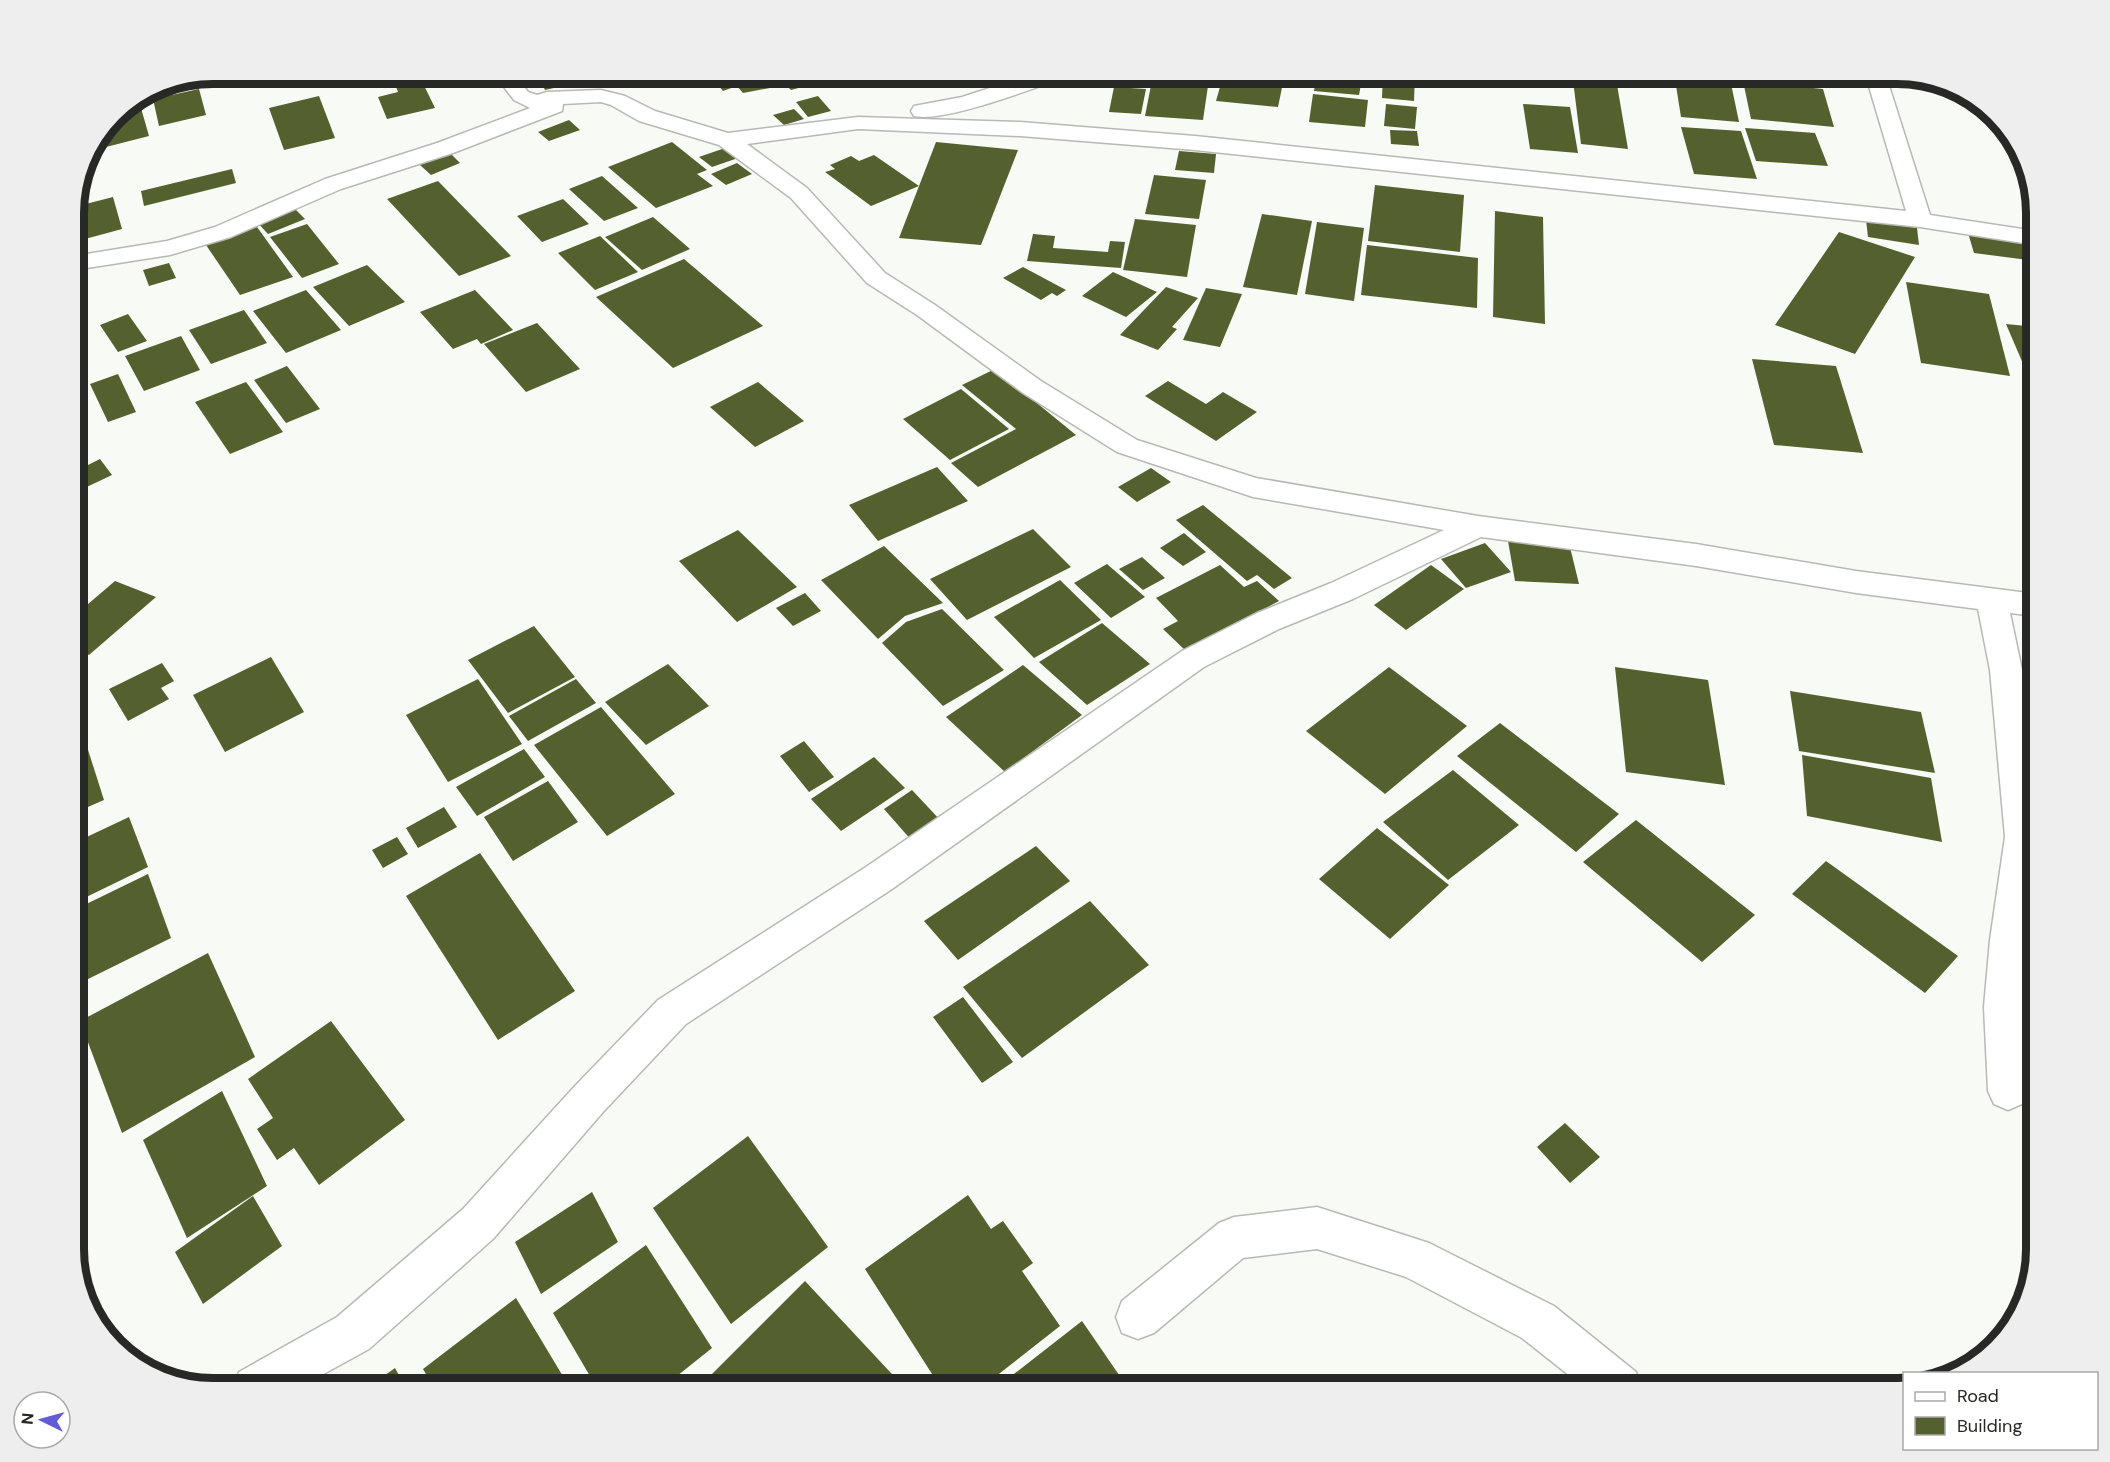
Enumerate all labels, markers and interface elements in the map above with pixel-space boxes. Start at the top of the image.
legend [1903,1372,2098,1450]
text: Road [1957,1384,1999,1408]
north arrow [12,1390,72,1450]
text: N [17,1412,39,1425]
text: Building [1957,1414,2022,1438]

